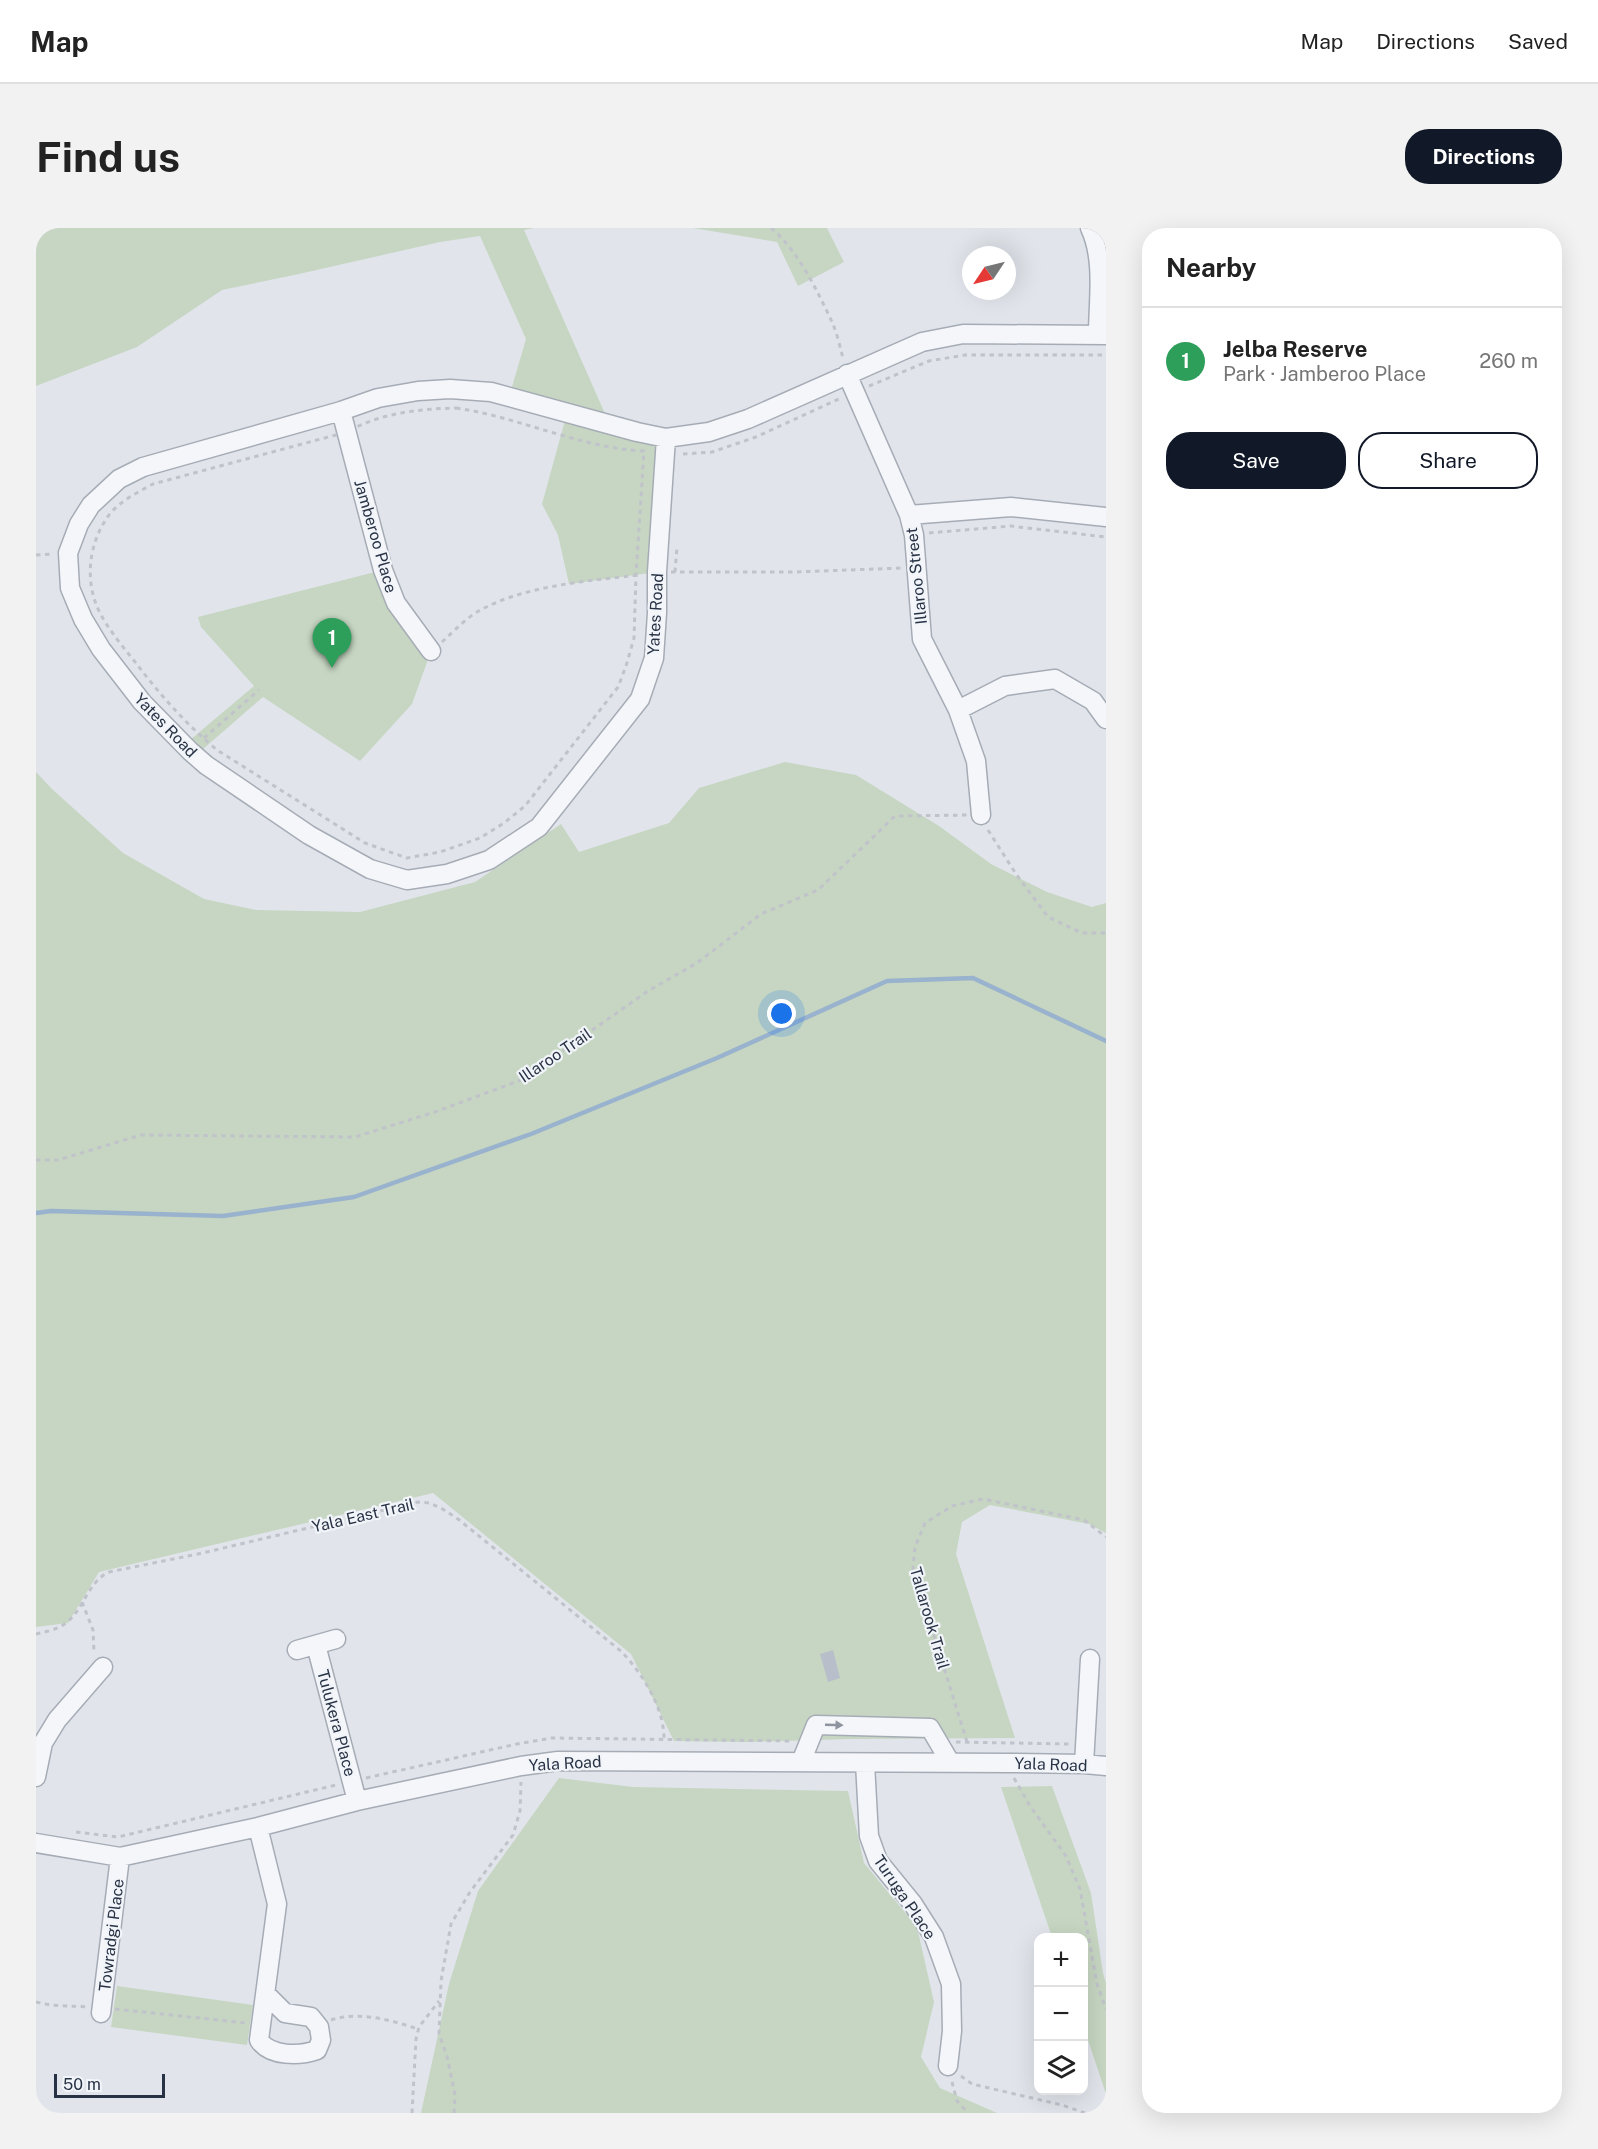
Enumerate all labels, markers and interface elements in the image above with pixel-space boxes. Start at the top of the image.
text: Map [30,25,89,58]
text: Map [1301,29,1343,54]
text: Directions [1376,29,1475,54]
text: Saved [1508,29,1568,54]
button: Directions [1405,129,1562,184]
text: Find us [36,132,180,181]
north arrow [962,246,1016,300]
text: Nearby [1166,252,1256,283]
text: Jelba Reserve [1223,336,1367,362]
text: 1 [1181,349,1190,373]
text: 260 m [1479,349,1538,373]
text: Park · Jamberoo Place [1223,362,1426,386]
button: Save [1166,432,1346,489]
button: Share [1358,432,1538,489]
street label: Jamberoo Place [350,477,401,595]
street label: Illaroo Street [902,526,931,625]
street label: Yates Road [644,573,667,655]
pin: 1 [312,618,352,668]
street label: Yates Road [130,689,201,761]
your location [767,999,796,1028]
street label: Illaroo Trail [515,1024,595,1087]
street label: Yala East Trail [310,1494,416,1536]
street label: Tallarook Trail [906,1565,953,1672]
street label: Tulukera Place [313,1668,360,1779]
one-way arrow [824,1720,843,1730]
street label: Yala Road [528,1752,602,1775]
street label: Yala Road [1014,1754,1088,1775]
street label: Turuga Place [869,1852,940,1943]
street label: Towradgi Place [95,1878,128,1993]
map controls [1034,1933,1088,2095]
button: + [1034,1933,1088,1987]
button: − [1034,1987,1088,2041]
button: layers [1034,2041,1088,2095]
scale bar [54,2071,165,2098]
text: 50 m [63,2075,101,2094]

